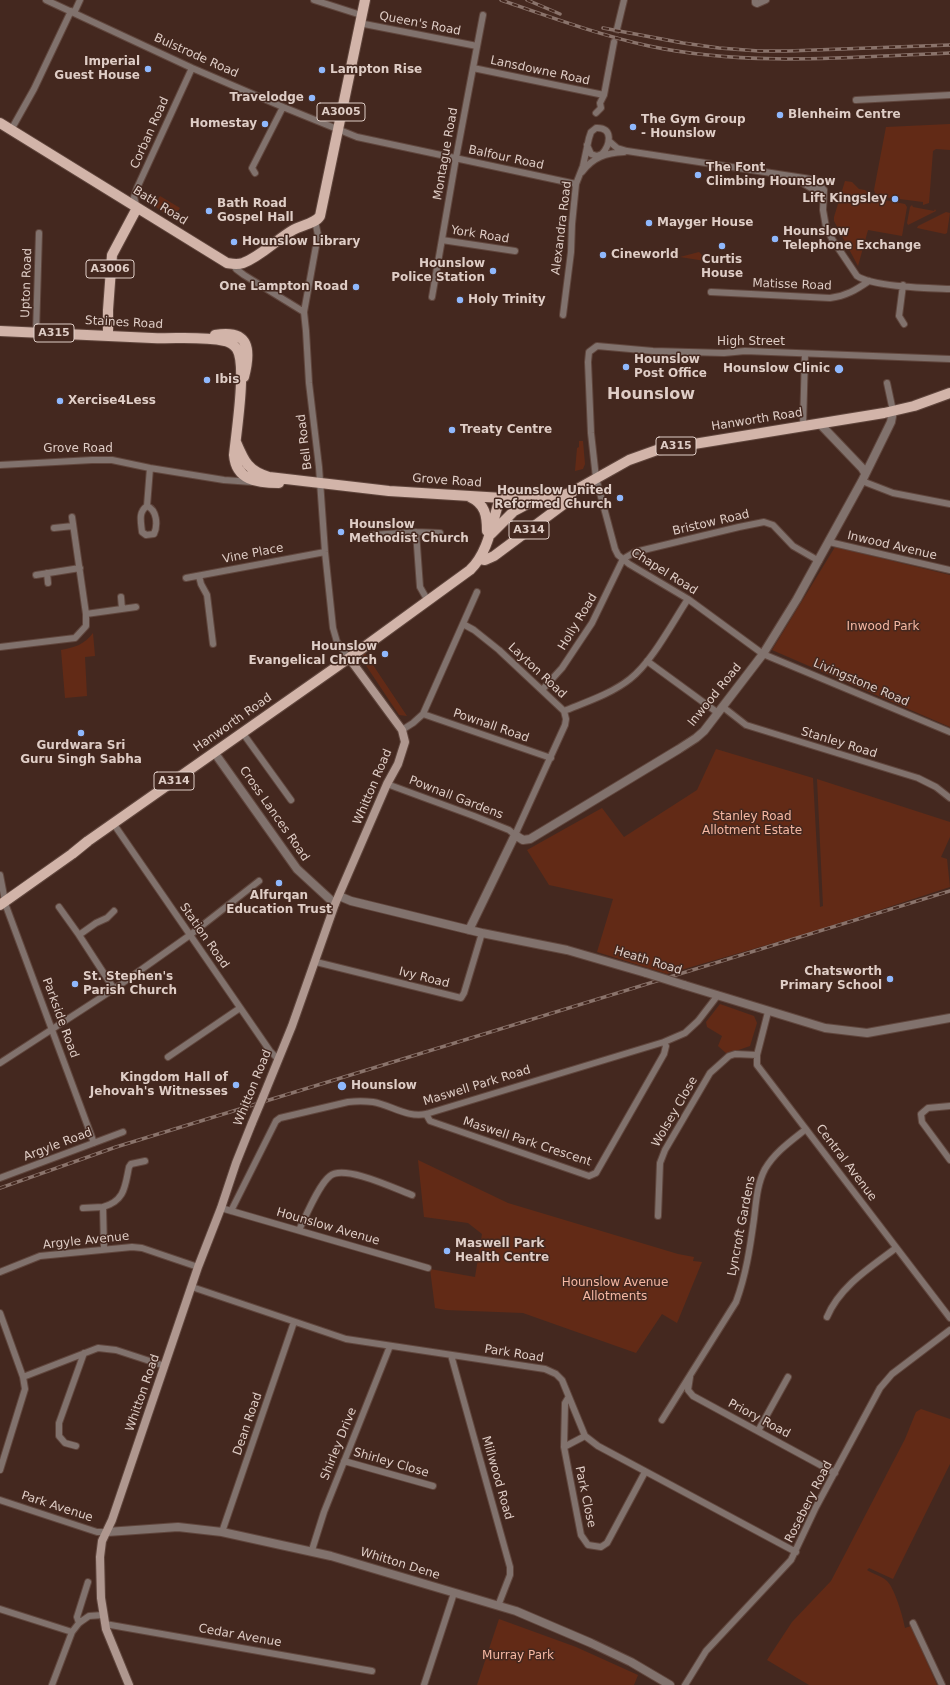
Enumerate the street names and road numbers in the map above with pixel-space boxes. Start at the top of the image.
street label: Queen's Road [378,9,462,39]
street label: Bulstrode Road [151,31,241,81]
street label: Lansdowne Road [489,53,591,89]
street label: Corban Road [128,95,172,171]
road number: A3005 [317,103,365,121]
street label: Montague Road [431,107,461,201]
street label: Balfour Road [467,143,545,173]
street label: Alexandra Road [549,180,575,276]
street label: Bath Road [130,184,190,228]
street label: York Road [450,223,510,247]
street label: Upton Road [19,248,35,318]
road number: A3006 [86,260,134,278]
street label: Matisse Road [752,276,832,294]
street label: Staines Road [85,314,163,332]
road number: A315 [34,324,74,342]
street label: High Street [717,335,785,349]
street label: Hanworth Road [710,406,804,434]
street label: Bell Road [294,413,316,471]
road number: A315 [656,437,696,455]
street label: Grove Road [43,442,113,456]
street label: Grove Road [412,471,482,491]
street label: Bristow Road [671,507,751,539]
road number: A314 [509,521,549,539]
street label: Inwood Avenue [846,529,938,563]
street label: Vine Place [221,541,285,567]
street label: Chapel Road [628,546,700,598]
street label: Holly Road [555,591,601,653]
street label: Layton Road [505,640,569,702]
street label: Livingstone Road [811,656,911,710]
street label: Inwood Road [685,660,745,730]
street label: Hanworth Road [191,691,275,755]
street label: Pownall Road [451,706,531,746]
street label: Stanley Road [799,725,879,761]
street label: Whitton Road [351,747,395,827]
street label: Cross Lances Road [236,764,312,864]
road number: A314 [154,772,194,790]
street label: Pownall Gardens [407,773,505,823]
street label: Station Road [176,901,232,971]
street label: Heath Road [612,944,684,978]
street label: Ivy Road [397,965,451,991]
street label: Parkside Road [39,976,81,1060]
street label: Whitton Road [231,1048,275,1128]
street label: Maswell Park Road [422,1063,532,1109]
street label: Wolsey Close [649,1074,701,1150]
street label: Maswell Park Crescent [461,1114,593,1170]
street label: Central Avenue [813,1122,879,1204]
street label: Argyle Road [22,1125,94,1165]
street label: Lyncroft Gardens [725,1175,759,1277]
street label: Hounslow Avenue [275,1205,381,1249]
street label: Argyle Avenue [42,1229,130,1253]
street label: Park Road [483,1342,545,1366]
street label: Whitton Road [123,1352,163,1434]
street label: Dean Road [231,1391,265,1457]
street label: Priory Road [725,1397,793,1441]
street label: Shirley Drive [318,1406,360,1482]
street label: Millwood Road [478,1434,516,1522]
street label: Shirley Close [352,1445,430,1481]
street label: Rosebery Road [782,1459,836,1545]
street label: Park Close [571,1465,599,1529]
street label: Park Avenue [19,1489,95,1525]
street label: Whitton Dene [358,1545,442,1583]
street label: Cedar Avenue [197,1622,283,1650]

